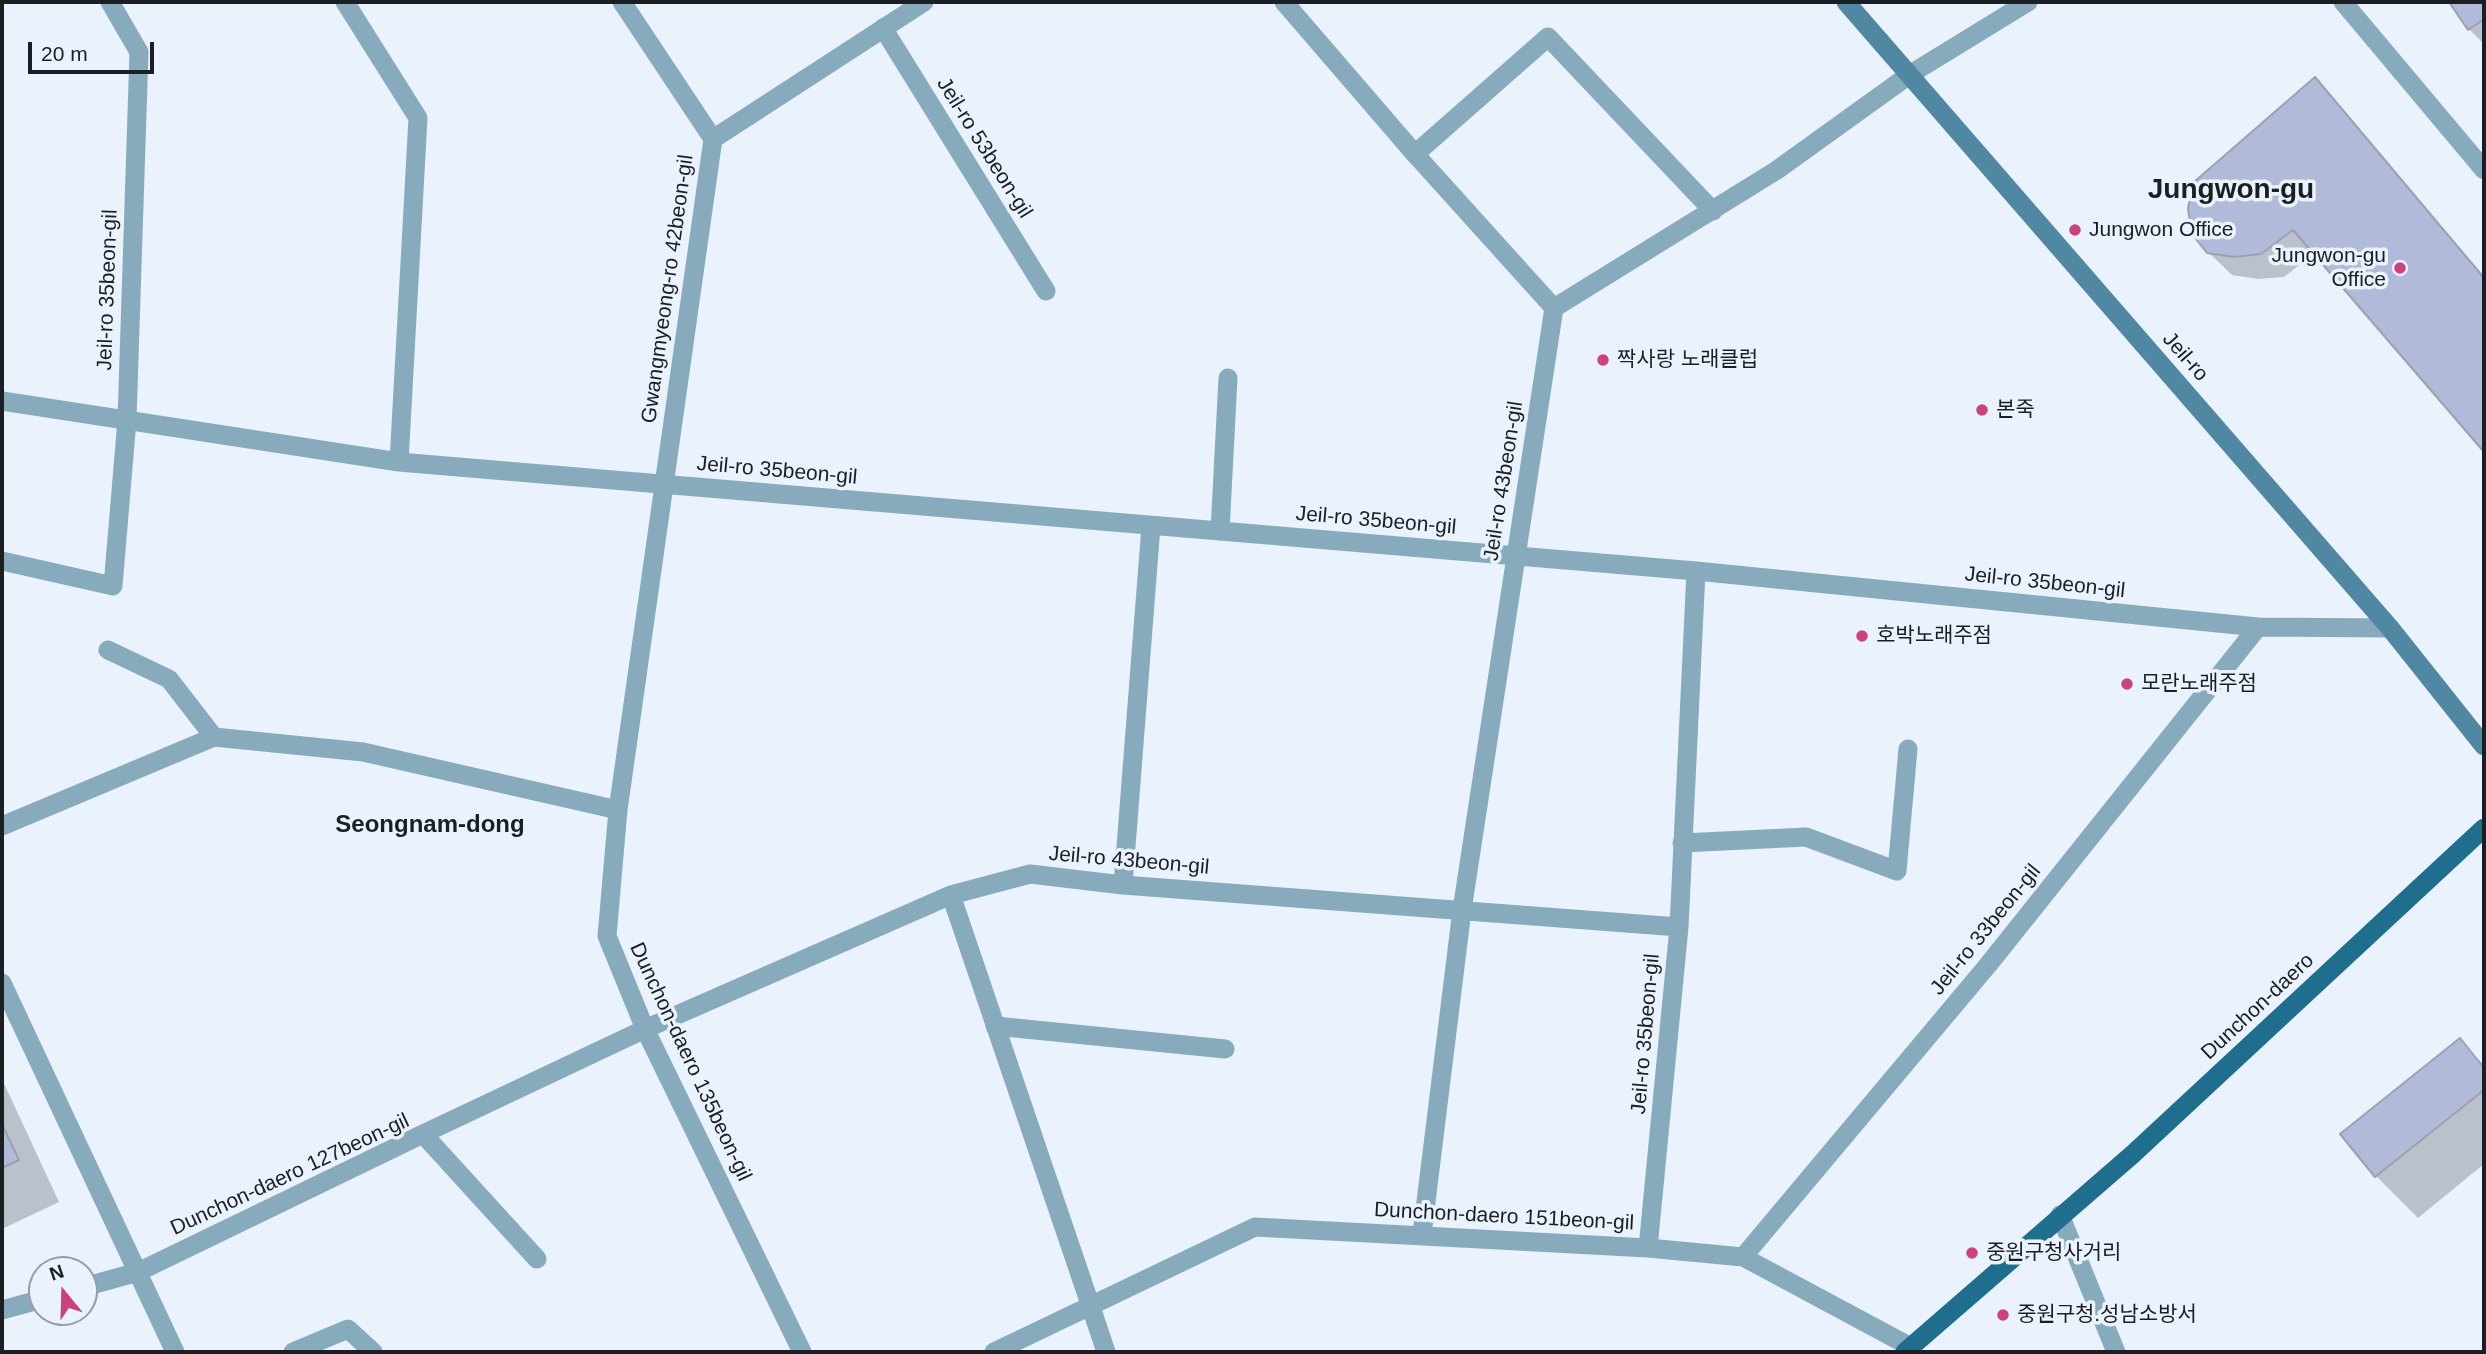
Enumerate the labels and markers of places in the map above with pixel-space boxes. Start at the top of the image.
place label: Jungwon Office [2089,217,2233,243]
marker: Jungwon Office [2067,222,2083,238]
place label: Jungwon-gu Office [2272,243,2386,293]
marker: Jungwon-gu Office [2392,260,2408,276]
place label: 짝사랑 노래클럽 [1617,347,1758,373]
marker: 짝사랑 노래클럽 [1595,352,1611,368]
place label: 본죽 [1996,397,2035,423]
marker: 본죽 [1974,402,1990,418]
place label: 호박노래주점 [1876,623,1992,649]
marker: 호박노래주점 [1854,628,1870,644]
place label: 모란노래주점 [2141,671,2257,697]
marker: 모란노래주점 [2119,676,2135,692]
place label: 중원구청사거리 [1986,1240,2121,1266]
marker: 중원구청사거리 [1964,1245,1980,1261]
place label: 중원구청.성남소방서 [2017,1302,2197,1328]
marker: 중원구청.성남소방서 [1995,1307,2011,1323]

